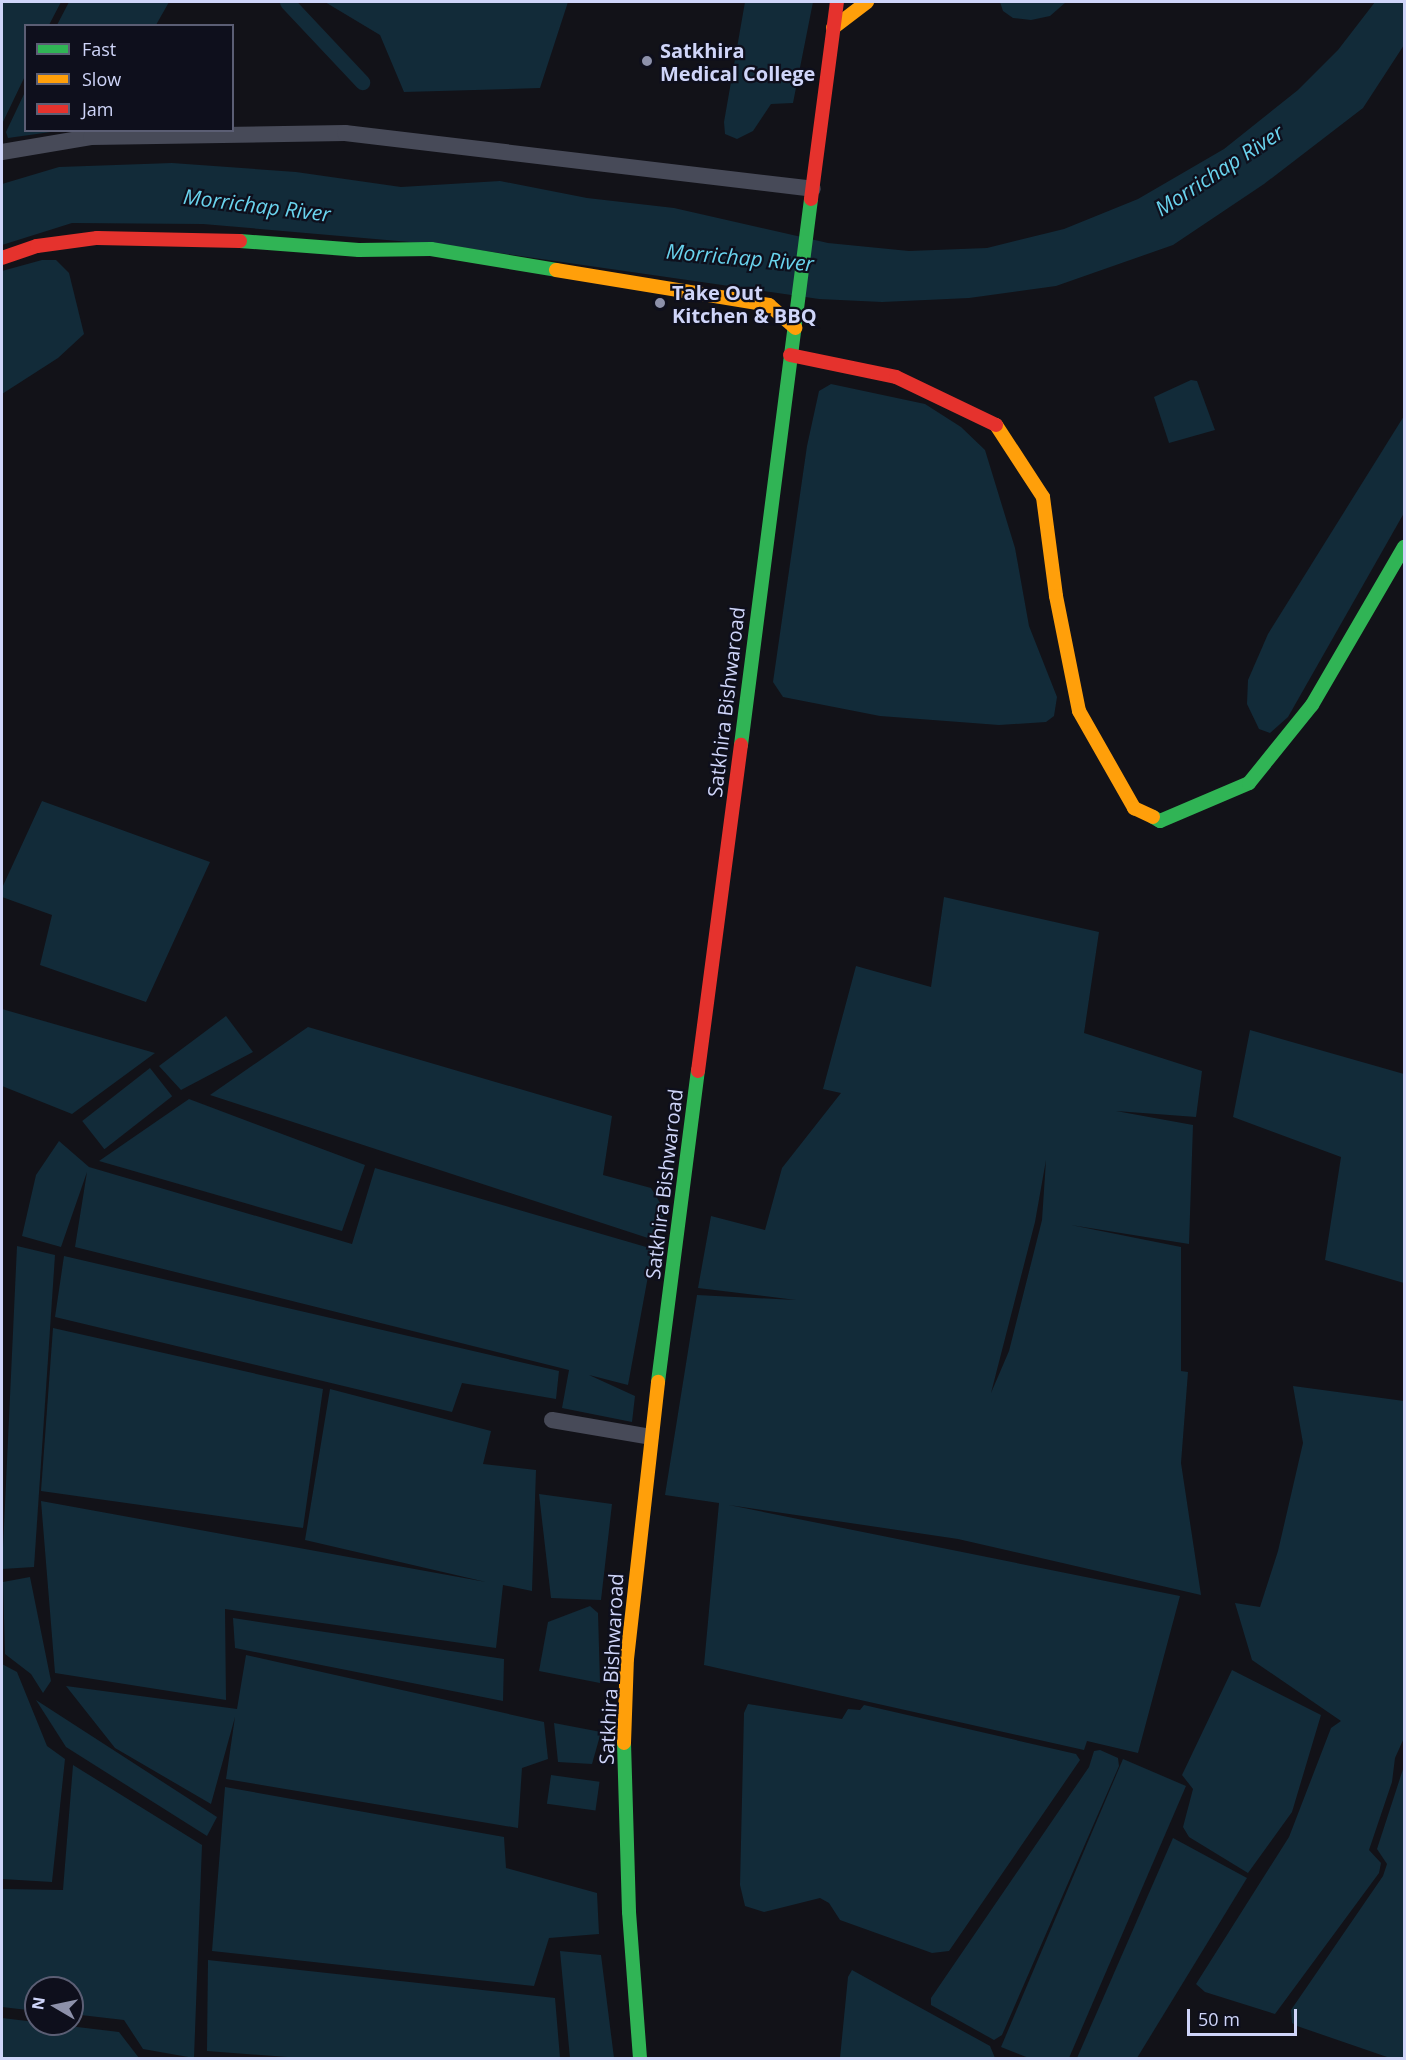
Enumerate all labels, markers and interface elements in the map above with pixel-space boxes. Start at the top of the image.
legend [24,24,234,132]
text: Fast [82,37,116,61]
place label: Satkhira Medical College [660,38,815,85]
marker: Satkhira Medical College [638,52,656,70]
text: Slow [82,67,121,91]
text: Jam [82,97,114,121]
water label: Morrichap River [1150,119,1288,221]
water label: Morrichap River [182,183,332,227]
water label: Morrichap River [665,238,815,276]
place label: Take Out Kitchen & BBQ [672,280,817,327]
marker: Take Out Kitchen & BBQ [653,296,667,310]
street label: Satkhira Bishwaroad [702,606,750,798]
street label: Satkhira Bishwaroad [640,1088,688,1280]
street label: Satkhira Bishwaroad [594,1573,628,1765]
north arrow [24,1976,84,2036]
text: N [26,1995,50,2012]
scale bar [1190,1997,1300,2035]
text: 50 m [1198,2007,1240,2031]

